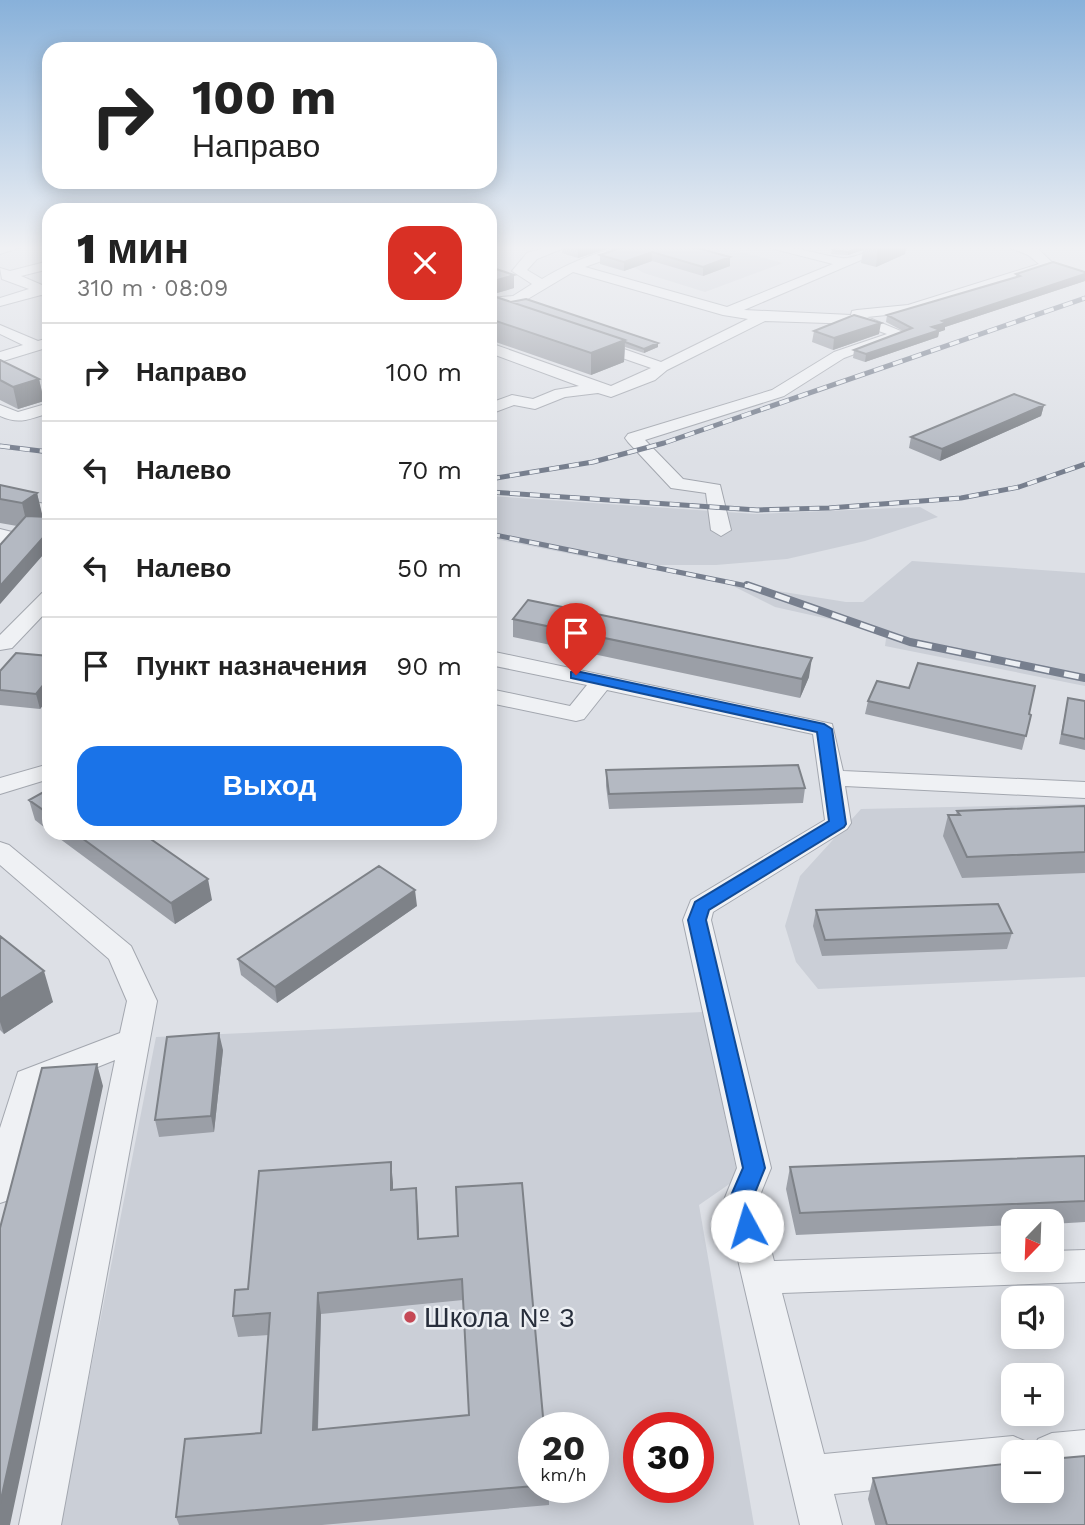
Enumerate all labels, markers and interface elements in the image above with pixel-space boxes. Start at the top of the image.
text: 100 m [192,68,336,126]
icon: right [77,70,168,161]
text: Направо [192,127,320,165]
text: 1 мин [77,224,189,273]
button: close [388,226,462,300]
text: 310 m · 08:09 [77,275,228,302]
icon: right [77,353,115,391]
text: Направо [136,357,247,387]
text: 100 m [386,357,462,387]
icon: left [77,451,115,489]
text: Налево [136,455,231,485]
text: 70 m [398,455,462,485]
icon: left [77,549,115,587]
text: Налево [136,553,231,583]
text: 50 m [397,553,462,583]
pin [546,603,606,675]
icon: arrive [557,614,595,652]
icon: arrive [77,647,115,685]
text: Пункт назначения [136,651,367,681]
text: 90 m [396,651,462,681]
button: Выход [77,746,462,826]
position arrow [710,1189,784,1263]
north arrow [1001,1209,1064,1272]
map controls [1001,1209,1064,1503]
button: sound [1001,1286,1064,1349]
place label: Школа № 3 [424,1301,575,1334]
marker: Школа № 3 [402,1309,418,1325]
button: + [1001,1363,1064,1426]
speed limit sign: 30 [623,1412,714,1503]
text: 20 [542,1427,585,1469]
button: − [1001,1440,1064,1503]
text: km/h [540,1464,587,1485]

